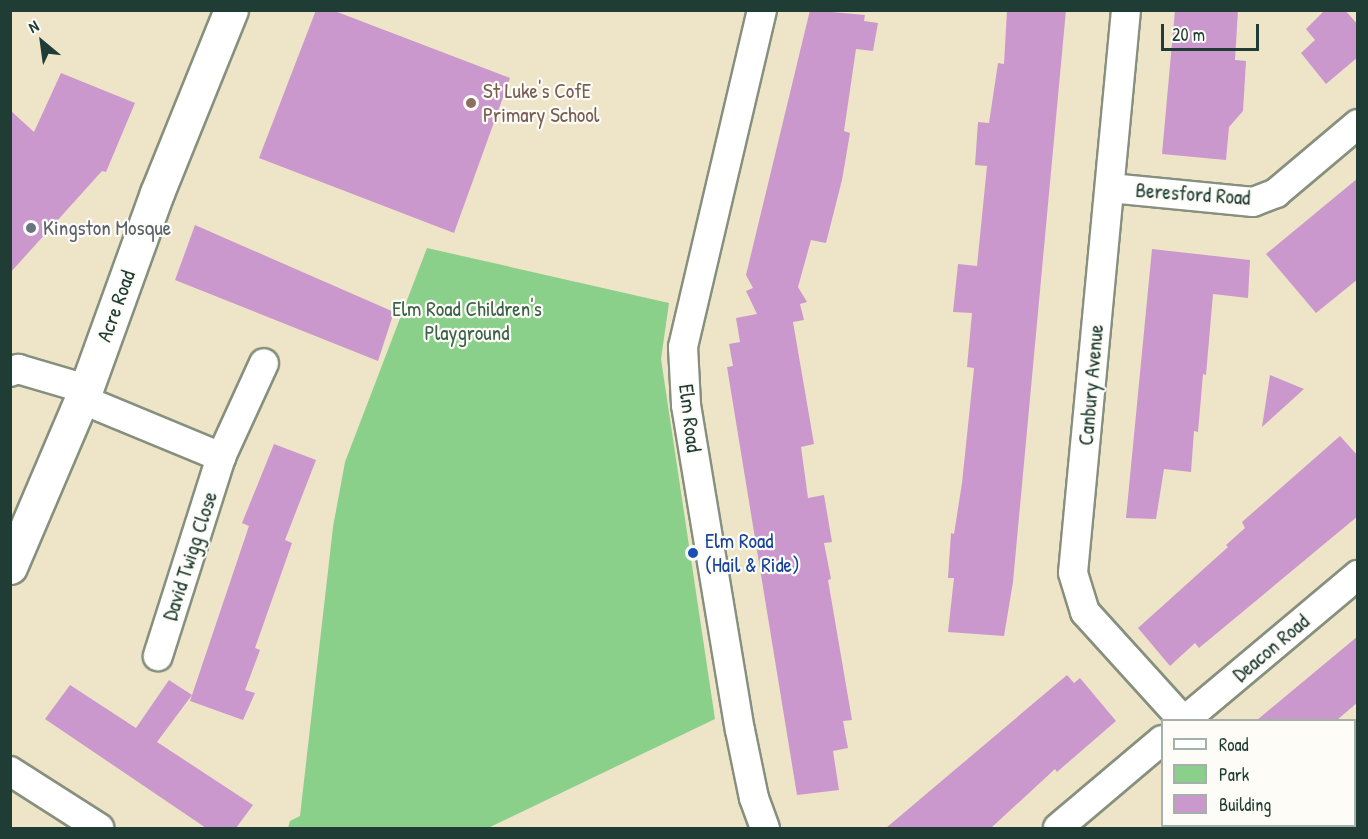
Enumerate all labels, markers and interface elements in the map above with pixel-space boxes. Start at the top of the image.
north arrow [12,12,72,72]
scale bar [1164,12,1262,50]
text: N [24,15,42,38]
text: 20 m [1172,22,1205,47]
place label: St Luke's CofE Primary School [483,78,599,128]
marker: St Luke's CofE Primary School [464,96,478,110]
street label: Beresford Road [1135,177,1251,211]
place label: Kingston Mosque [43,215,171,241]
marker: Kingston Mosque [24,221,38,235]
street label: Acre Road [91,267,141,345]
park label: Elm Road Children's Playground [392,296,542,346]
street label: Canbury Avenue [1073,323,1109,447]
street label: Elm Road [673,383,707,453]
street label: David Twigg Close [157,488,223,624]
place label: Elm Road (Hail & Ride) [705,528,800,578]
marker: Elm Road (Hail & Ride) [686,546,700,560]
street label: Deacon Road [1228,609,1314,687]
legend [1161,719,1356,827]
text: Road [1219,732,1249,757]
text: Park [1219,762,1249,787]
text: Building [1219,792,1271,817]

